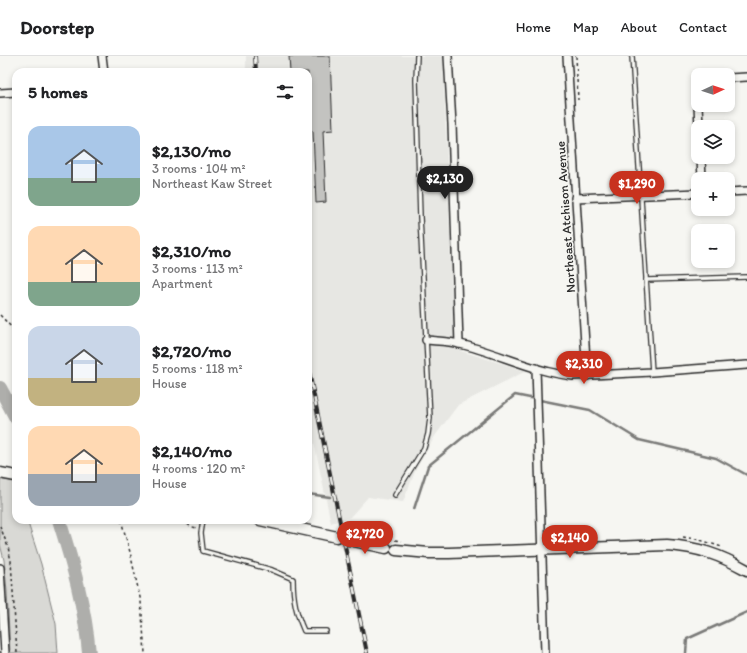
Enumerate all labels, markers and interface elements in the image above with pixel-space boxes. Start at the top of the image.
text: Doorstep [20,16,94,39]
text: Home [516,19,551,36]
text: Map [573,19,599,36]
text: About [621,19,657,36]
text: Contact [679,19,727,36]
north arrow [691,68,735,112]
map controls [691,68,735,268]
icon: filters [274,81,296,103]
text: 5 homes [28,82,88,102]
button: layers [691,120,735,164]
text: $2,130/mo [152,141,231,161]
street label: Northeast Atchison Avenue [553,141,578,293]
icon: home [60,142,108,190]
text: 3 rooms · 104 m² [152,161,245,176]
pin: $2,130 [412,166,478,200]
text: $2,130 [426,171,464,186]
pin: $1,290 [604,171,670,205]
button: + [691,172,735,216]
text: Northeast Kaw Street [152,176,272,191]
text: $1,290 [618,176,656,191]
button: − [691,224,735,268]
text: $2,310/mo [152,241,231,261]
icon: home [60,242,108,290]
text: 3 rooms · 113 m² [152,261,243,276]
text: Apartment [152,276,213,291]
text: $2,720/mo [152,341,232,361]
icon: home [60,342,108,390]
pin: $2,310 [551,351,617,385]
text: $2,310 [565,356,603,371]
text: 5 rooms · 118 m² [152,361,243,376]
text: House [152,376,187,391]
text: $2,140/mo [152,441,232,461]
icon: home [60,442,108,490]
text: 4 rooms · 120 m² [152,461,245,476]
text: House [152,476,187,491]
pin: $2,720 [332,521,398,555]
pin: $2,140 [537,525,603,559]
text: $2,720 [346,526,384,541]
text: $2,140 [551,530,589,545]

